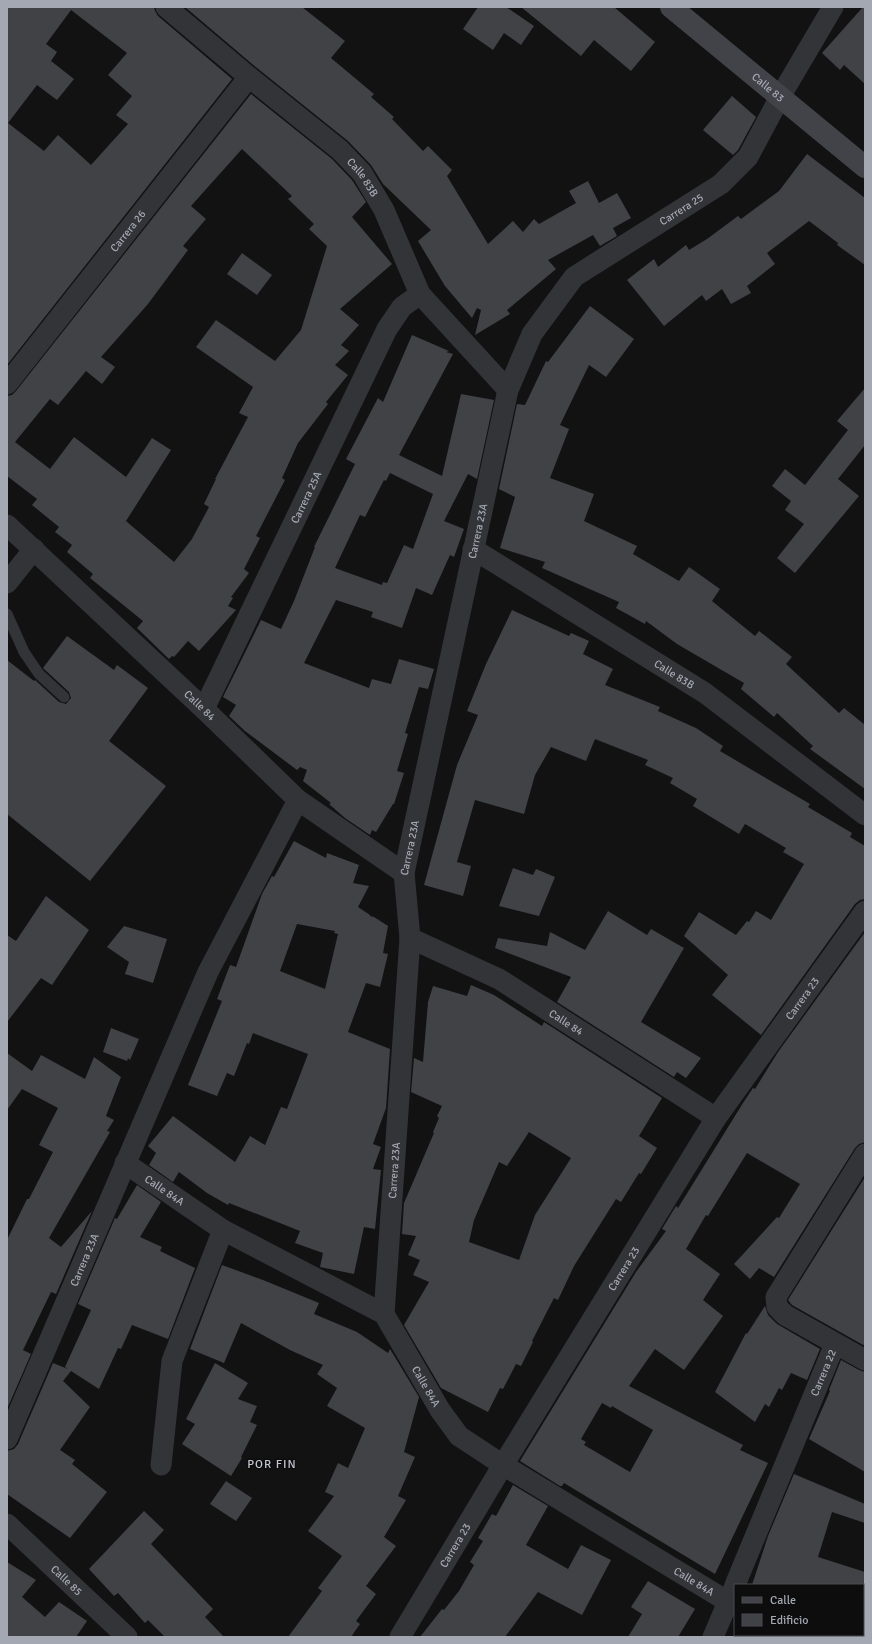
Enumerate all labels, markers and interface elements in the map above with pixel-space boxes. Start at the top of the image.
street label: Calle 83 [749,70,787,105]
street label: Calle 83B [344,155,381,200]
street label: Carrera 25 [657,191,706,228]
street label: Carrera 26 [108,208,149,255]
street label: Carrera 25A [288,469,325,526]
street label: Carrera 23A [466,502,490,560]
street label: Calle 83B [652,657,697,692]
street label: Calle 84 [181,688,218,723]
street label: Carrera 23A [398,819,422,877]
street label: Carrera 23 [783,975,822,1023]
street label: Calle 84 [546,1007,586,1038]
street label: Carrera 23A [386,1142,403,1199]
street label: Calle 84A [142,1172,187,1209]
street label: Carrera 23A [67,1231,102,1288]
street label: Carrera 23 [606,1244,643,1293]
street label: Carrera 22 [808,1347,839,1398]
street label: Calle 84A [409,1364,443,1409]
district label: POR FIN [247,1457,297,1472]
street label: Carrera 23 [437,1521,474,1570]
street label: Calle 85 [48,1563,85,1598]
street label: Calle 84A [671,1564,717,1599]
legend [734,1584,864,1636]
text: Calle [770,1593,796,1608]
text: Edificio [770,1613,808,1628]

